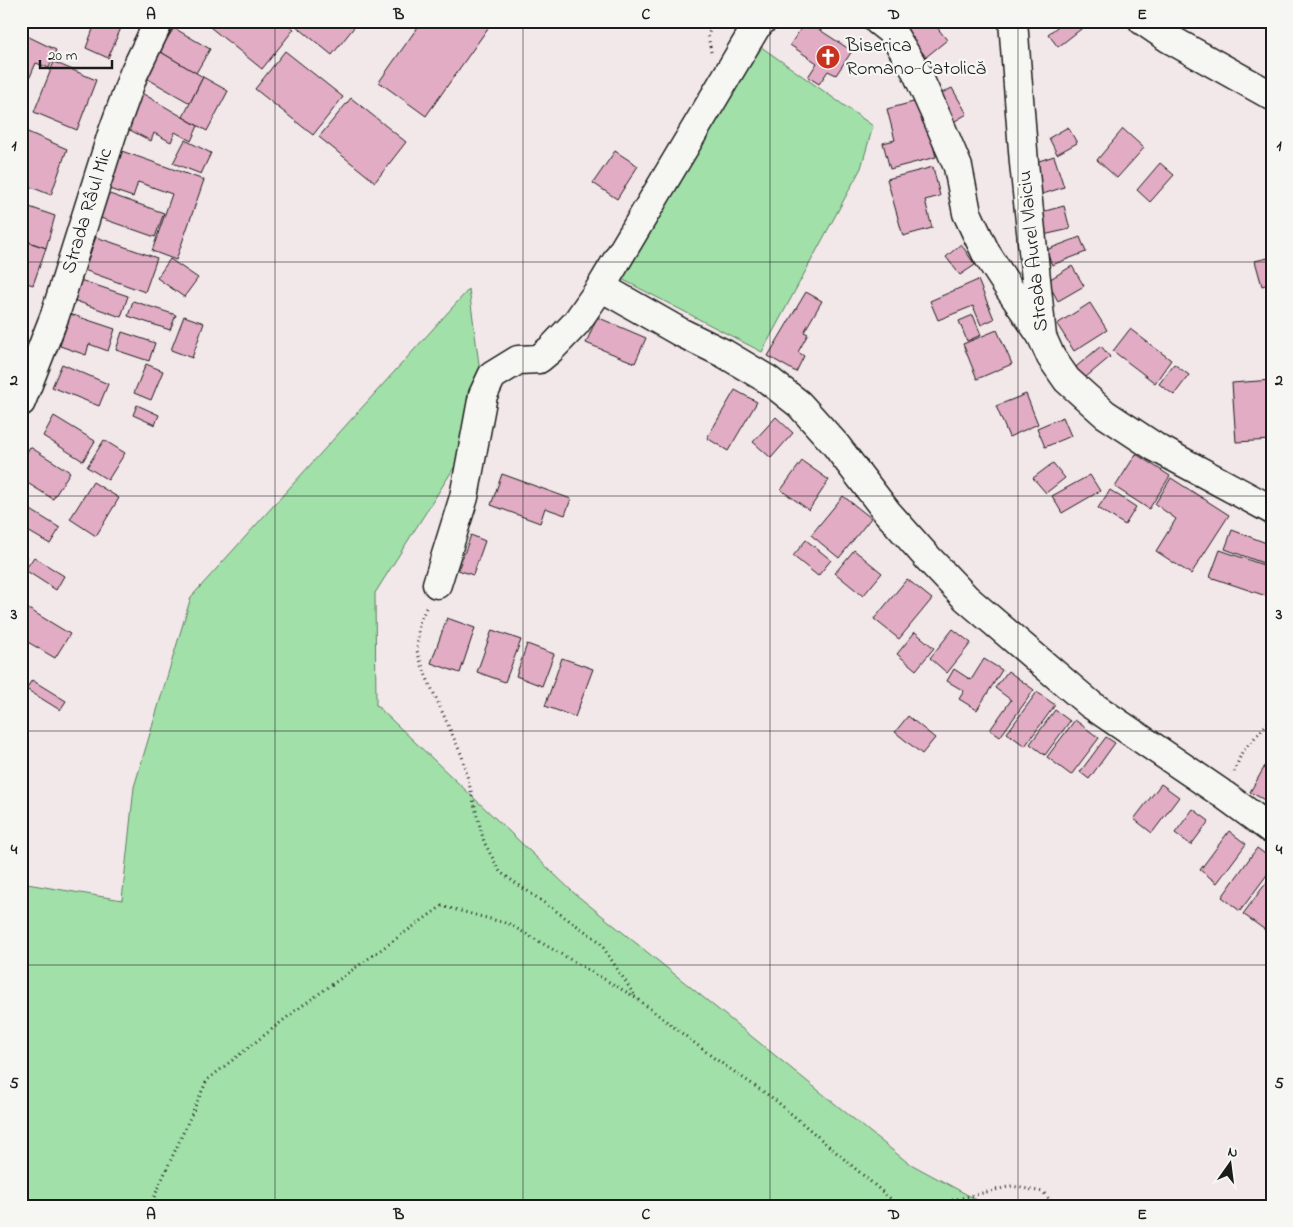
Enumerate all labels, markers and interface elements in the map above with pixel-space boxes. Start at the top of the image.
text: A [146,3,156,27]
text: B [393,3,405,27]
text: C [642,3,651,27]
text: D [887,3,900,27]
text: E [1137,3,1147,27]
place label: Biserica Romano-Catolică [845,32,986,84]
scale bar [40,38,112,70]
church icon: Biserica Romano-Catolică [815,44,841,70]
text: 20 m [48,45,78,67]
text: 1 [11,134,17,158]
text: 1 [1276,134,1282,158]
street label: Strada Râul Mic [55,145,121,277]
street label: Strada Aurel Vlaiciu [1011,169,1057,333]
text: 2 [9,369,18,393]
text: 2 [1274,369,1283,393]
text: 3 [10,603,18,627]
text: 3 [1275,603,1283,627]
text: 4 [10,838,18,862]
text: 4 [1275,838,1283,862]
text: 5 [9,1072,19,1096]
text: 5 [1274,1072,1284,1096]
north arrow [1206,1140,1256,1190]
text: N [1226,1142,1240,1164]
text: A [146,1203,156,1227]
text: B [393,1203,405,1227]
text: C [642,1203,651,1227]
text: D [887,1203,900,1227]
text: E [1137,1203,1147,1227]

